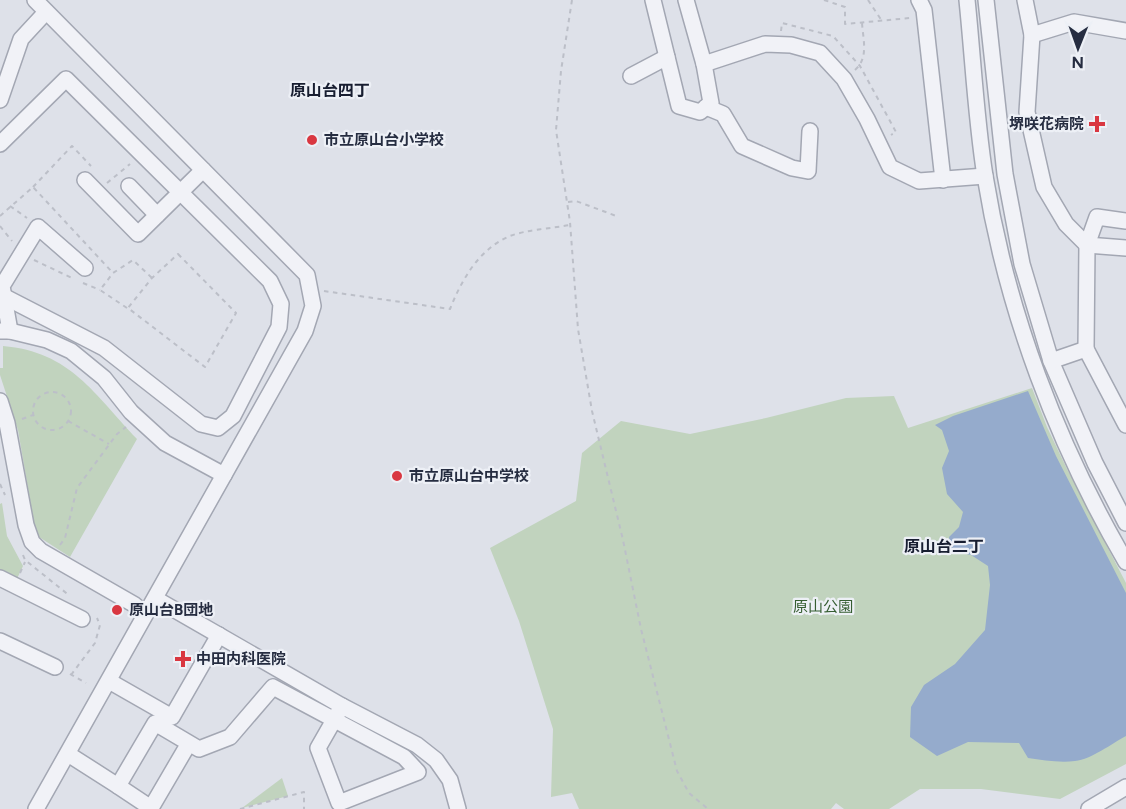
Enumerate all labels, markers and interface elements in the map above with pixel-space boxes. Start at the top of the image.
north arrow [1048,18,1108,78]
text: N [1071,53,1084,72]
district label: 原山台四丁 [290,81,370,100]
place label: 堺咲花病院 [1009,115,1084,133]
marker: 堺咲花病院 [1088,115,1106,133]
place label: 市立原山台小学校 [324,131,444,149]
marker: 市立原山台小学校 [305,133,319,147]
place label: 市立原山台中学校 [409,467,529,485]
marker: 市立原山台中学校 [390,469,404,483]
district label: 原山台二丁 [904,537,984,556]
park label: 原山公園 [793,598,853,616]
place label: 原山台B団地 [129,601,213,619]
marker: 原山台B団地 [110,603,124,617]
marker: 中田内科医院 [174,650,192,668]
place label: 中田内科医院 [196,650,286,668]

